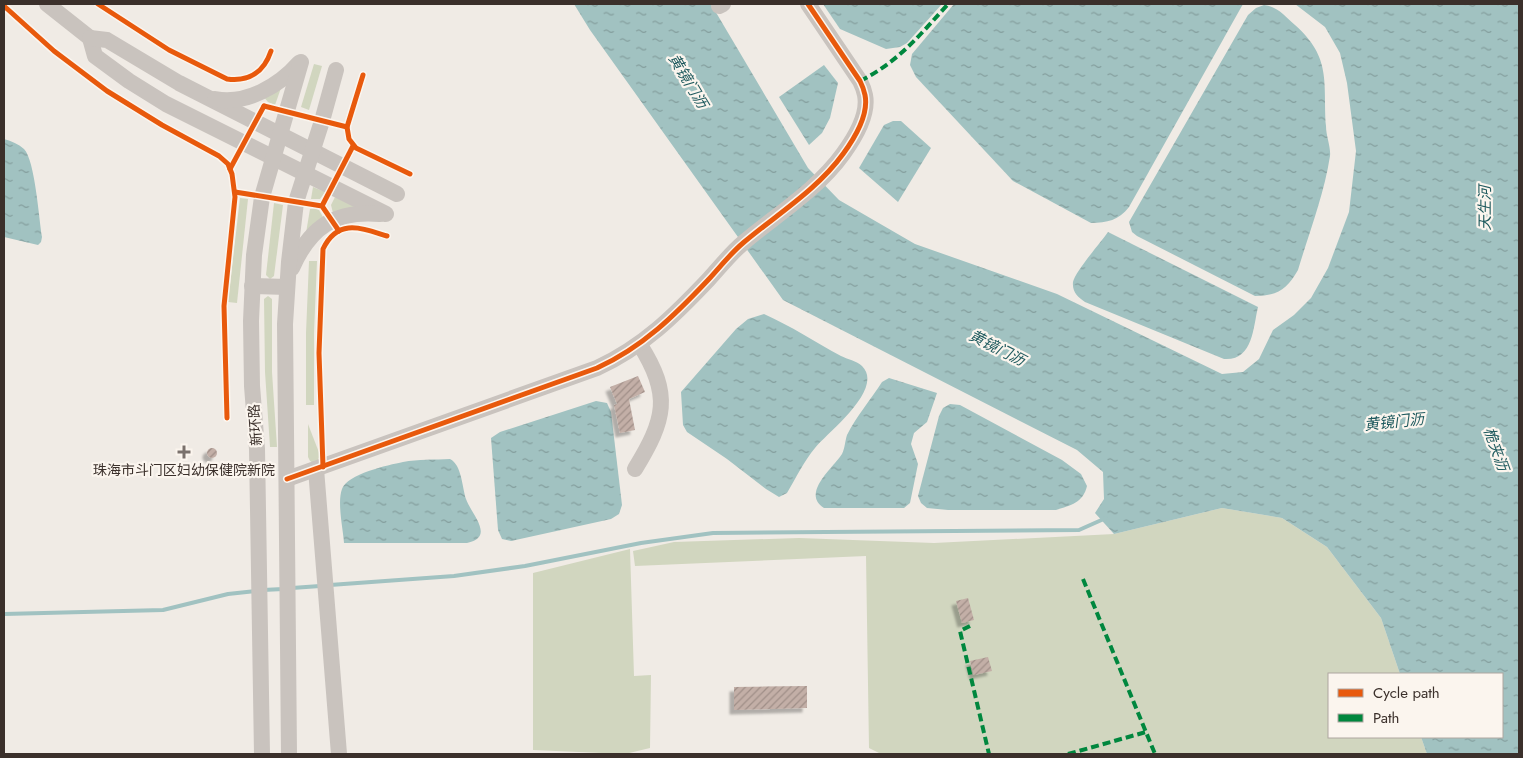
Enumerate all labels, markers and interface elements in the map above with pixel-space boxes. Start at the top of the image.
water label: 黄镜门沥 [663,50,714,115]
water label: 天生河 [1474,183,1496,231]
water label: 黄镜门沥 [965,325,1031,373]
street label: 新环路 [244,403,266,447]
water label: 黄镜门沥 [1363,408,1428,436]
water label: 桅夹沥 [1478,424,1515,477]
marker: 珠海市斗门区妇幼保健院新院 [177,445,191,459]
place label: 珠海市斗门区妇幼保健院新院 [93,460,275,480]
legend [1328,673,1503,738]
text: Cycle path [1373,682,1440,704]
text: Path [1373,707,1399,729]

